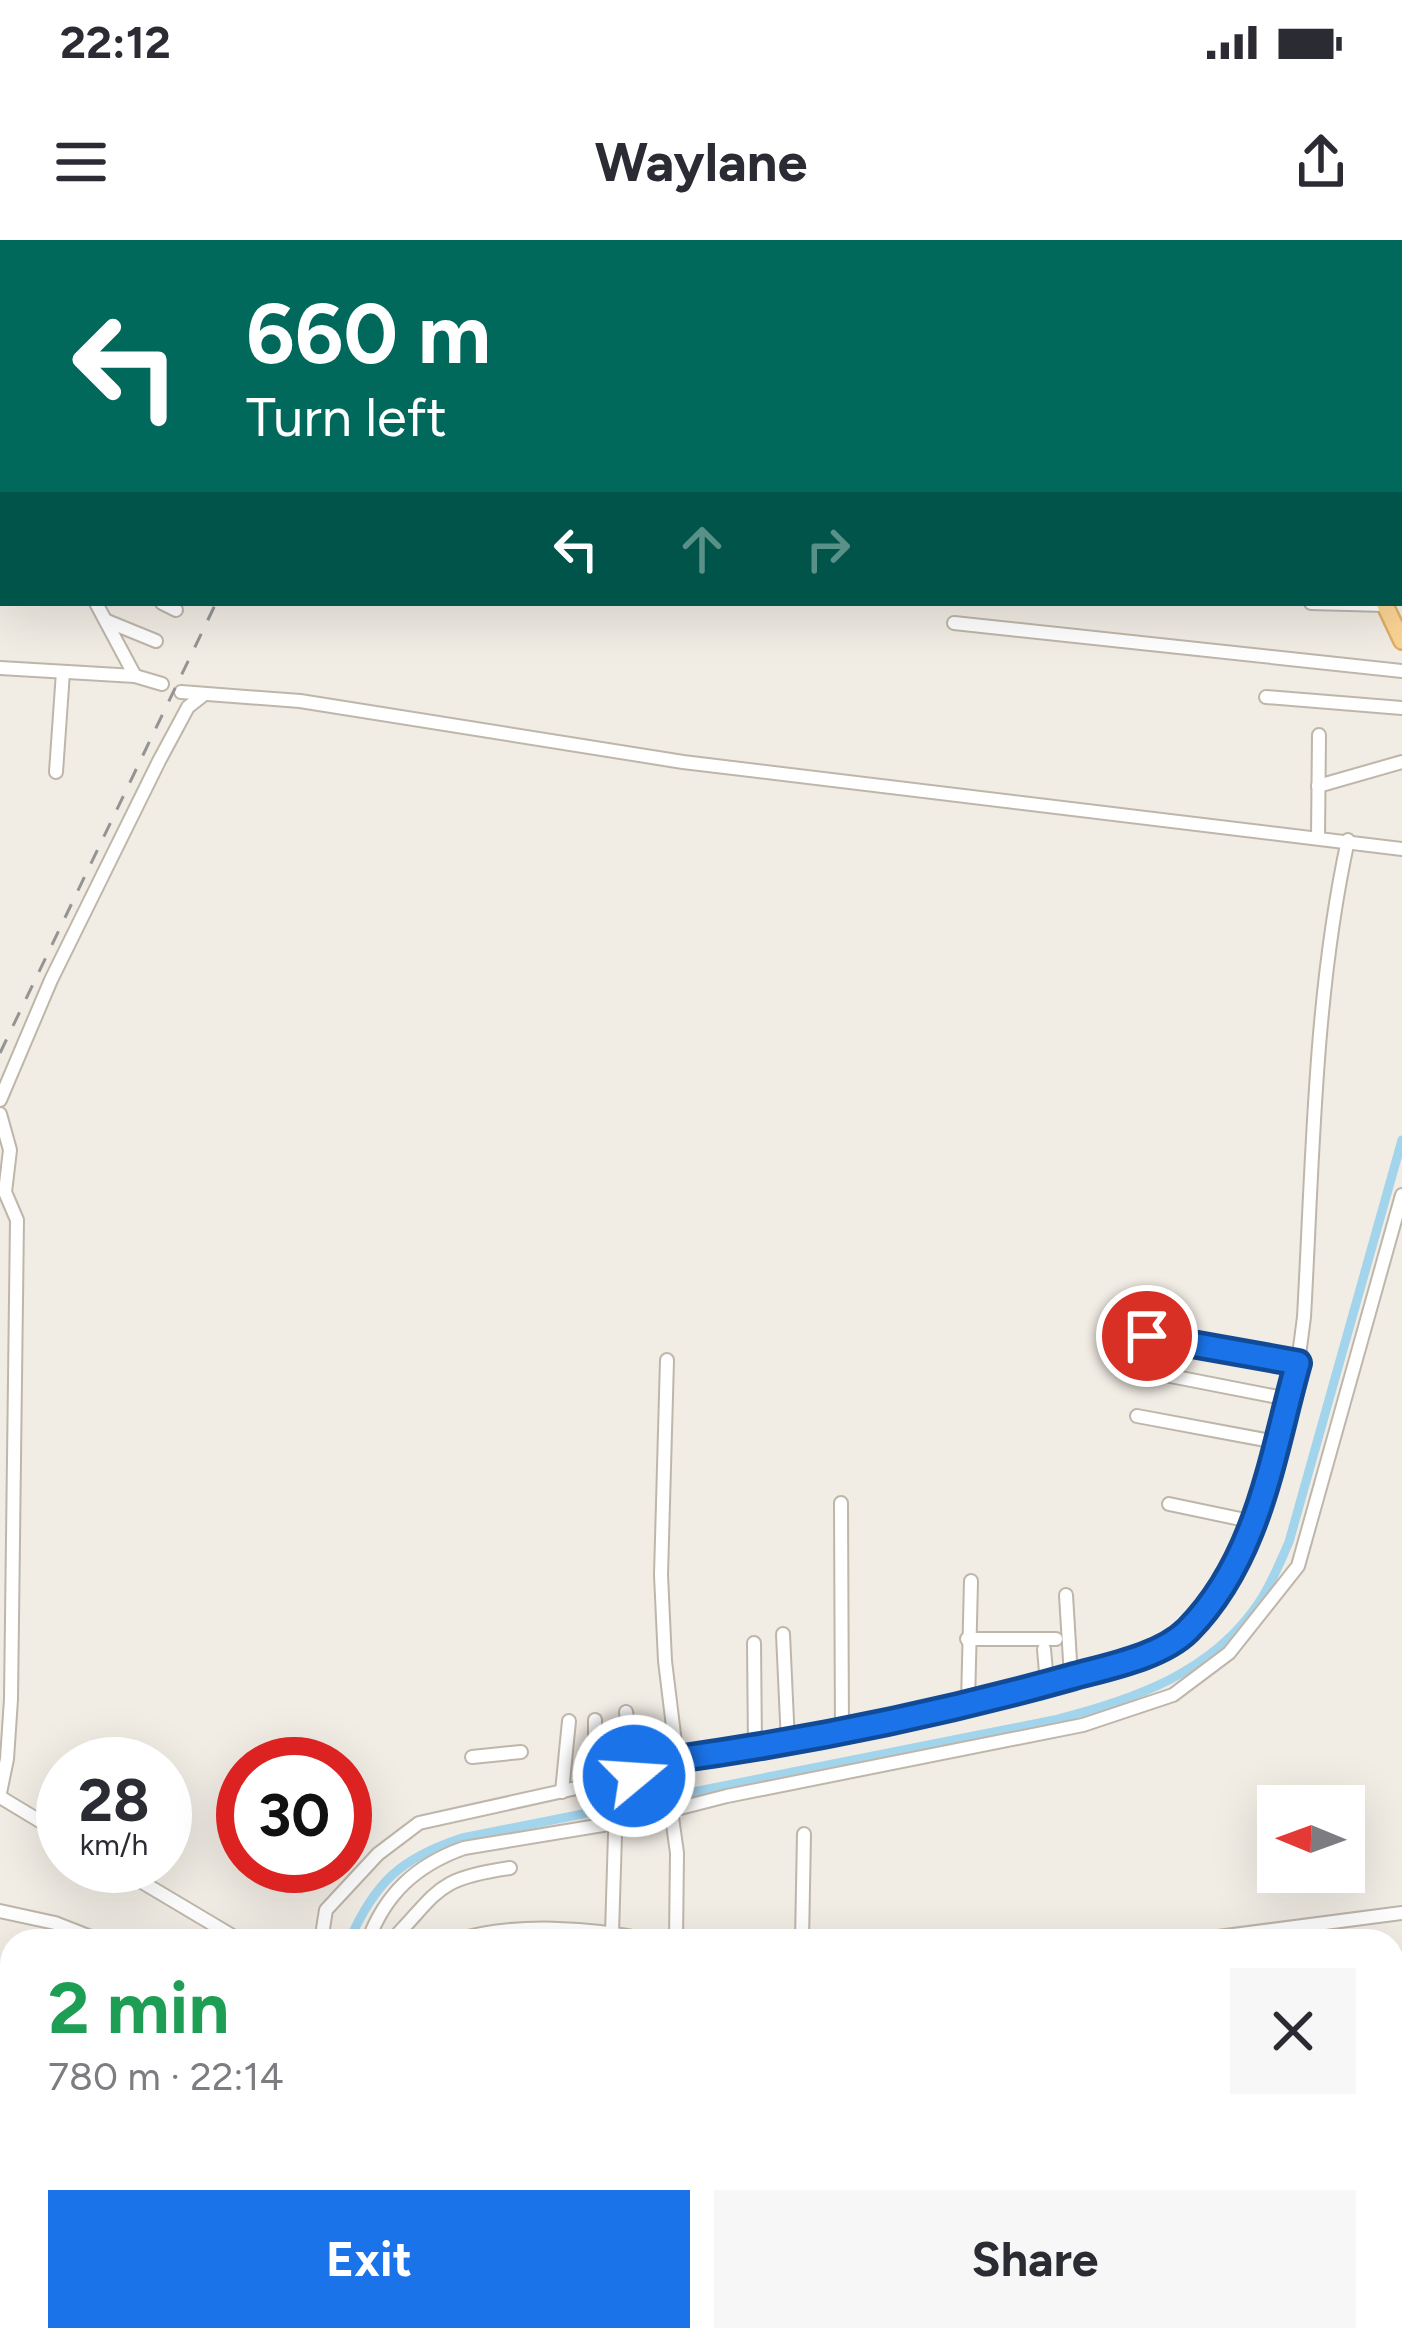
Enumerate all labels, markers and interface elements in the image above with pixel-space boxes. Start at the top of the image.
text: 22:12 [60,15,171,69]
icon: menu [48,129,114,195]
icon: share [1288,129,1354,195]
text: Waylane [595,130,807,195]
text: 660 m [246,283,491,384]
icon: left [48,288,204,444]
text: Turn left [246,385,447,450]
icon: left [543,516,609,582]
icon: ahead [669,516,735,582]
icon: right [795,516,861,582]
pin [1096,1285,1198,1387]
icon: arrive [1114,1303,1180,1369]
position arrow [571,1713,697,1839]
speed limit sign: 30 [216,1737,372,1893]
text: 28 [78,1764,150,1836]
north arrow [1257,1785,1365,1893]
map controls [1257,1785,1365,1893]
text: km/h [80,1826,148,1863]
text: 2 min [48,1965,229,2051]
button: close [1230,1968,1356,2094]
text: 780 m · 22:14 [48,2053,284,2100]
button: Exit [48,2190,690,2328]
button: Share [714,2190,1356,2328]

